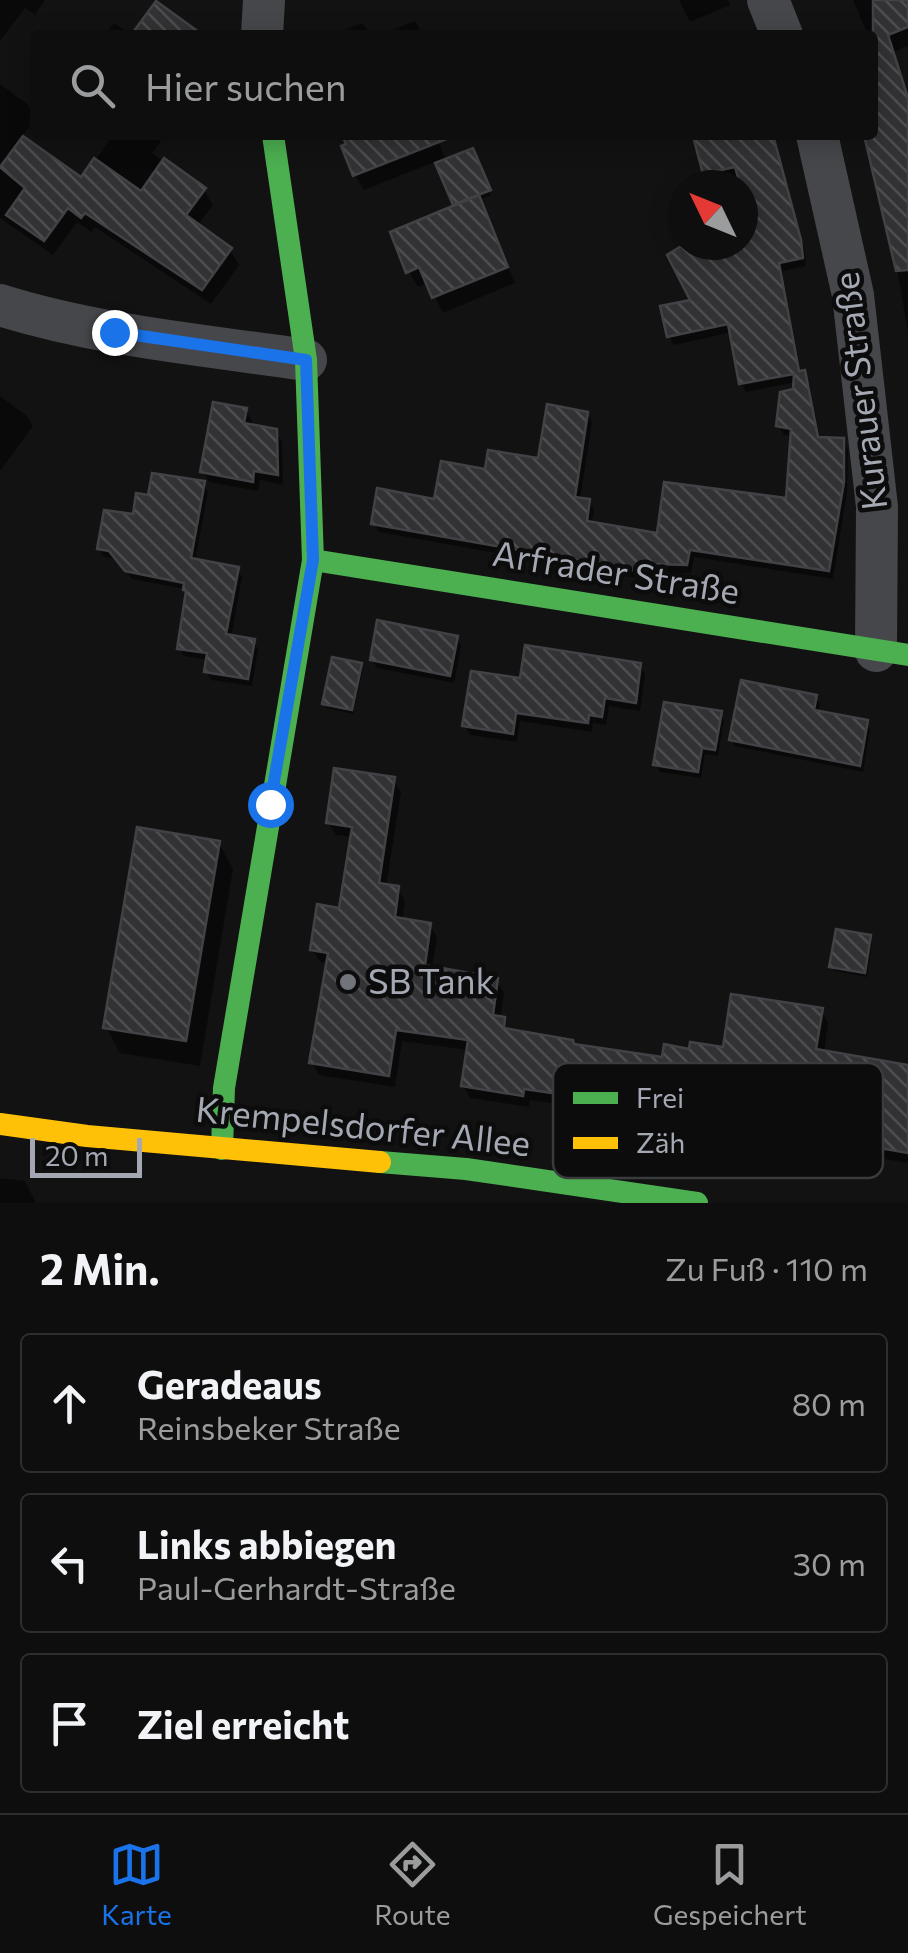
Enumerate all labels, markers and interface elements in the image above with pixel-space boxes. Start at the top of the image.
search box [30,30,878,140]
icon: search [65,58,120,113]
text: Hier suchen [145,62,347,109]
north arrow [668,170,758,260]
street label: Kurauer Straße [823,270,894,513]
route end [92,310,138,356]
street label: Arfrader Straße [490,530,743,611]
route start [248,782,294,828]
place label: SB Tank [368,958,495,1001]
marker: SB Tank [337,971,359,993]
legend [553,1063,883,1178]
text: Frei [636,1080,684,1114]
street label: Krempelsdorfer Allee [194,1086,533,1163]
text: Zäh [636,1125,685,1159]
scale bar [30,1133,142,1178]
text: 20 m [45,1138,109,1172]
text: 2 Min. [40,1242,160,1294]
text: Zu Fuß · 110 m [665,1248,868,1288]
text: Geradeaus [137,1360,322,1407]
icon: ahead [42,1376,97,1431]
text: 80 m [792,1383,866,1423]
text: Reinsbeker Straße [137,1407,401,1447]
text: Links abbiegen [137,1520,397,1567]
icon: left [42,1536,97,1591]
text: 30 m [793,1543,866,1583]
text: Paul-Gerhardt-Straße [137,1567,456,1607]
icon: arrive [42,1696,97,1751]
text: Ziel erreicht [137,1700,349,1747]
tab: Karte [101,1837,172,1931]
tab: Route [374,1837,451,1931]
tab: Gespeichert [653,1837,807,1931]

